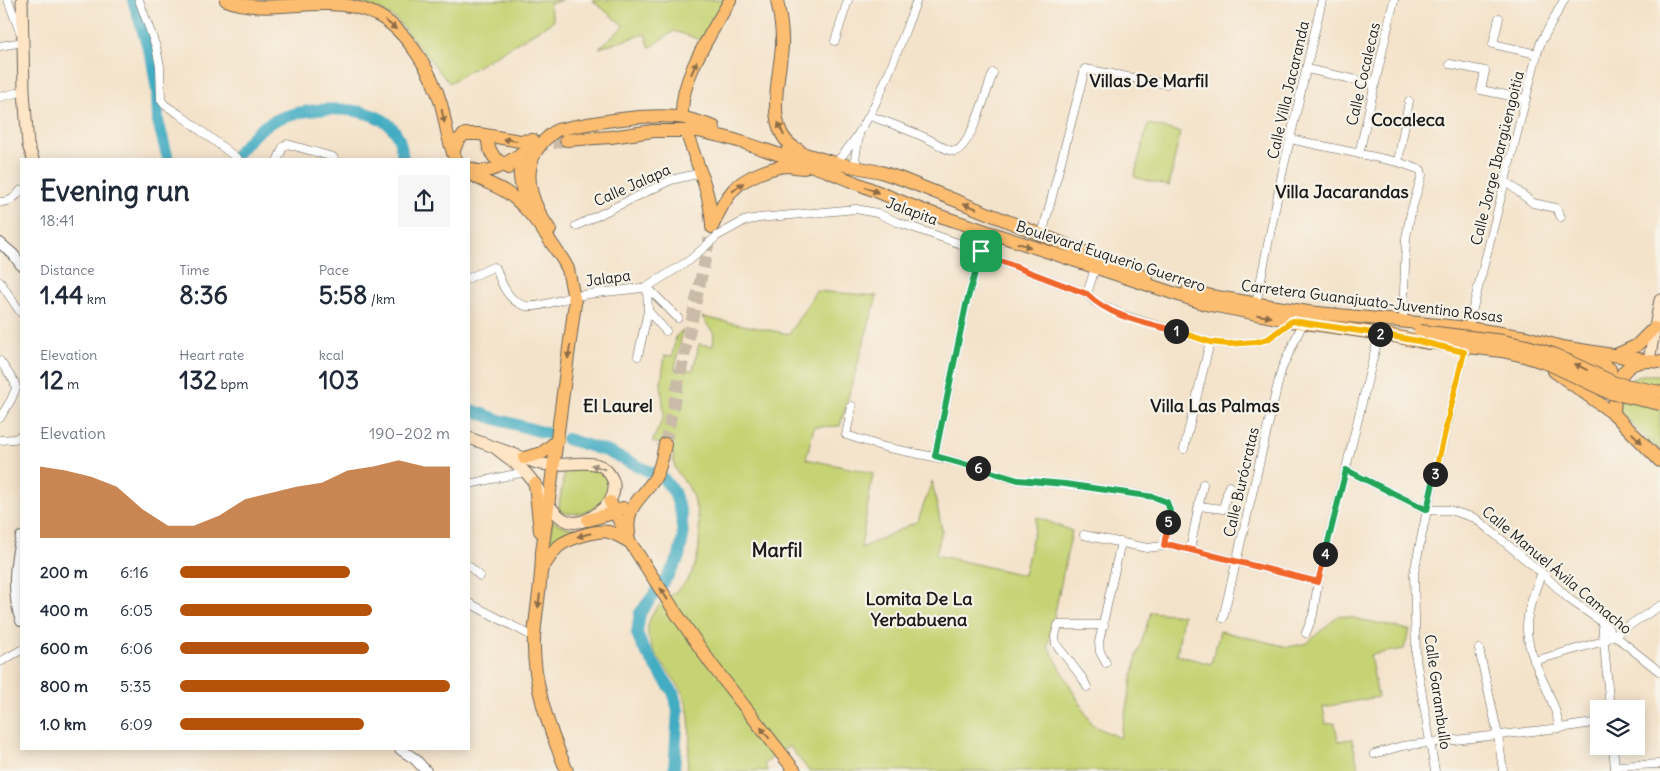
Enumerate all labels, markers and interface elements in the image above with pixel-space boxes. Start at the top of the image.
street label: Calle Villa Jacaranda [1263,19,1313,161]
one-way arrow [384,20,397,31]
street label: Calle Cocalecas [1342,20,1384,127]
one-way arrow [691,61,699,75]
street label: Calle Jorge Ibargüengoitia [1466,68,1528,247]
district label: Villas De Marfil [1090,69,1208,92]
one-way arrow [440,108,448,124]
district label: Cocaleca [1371,108,1445,131]
one-way arrow [776,122,784,136]
one-way arrow [501,135,517,143]
street label: Calle Jalapa [591,159,674,210]
text: Evening run [40,173,190,209]
button: share [398,175,450,227]
district label: Villa Jacarandas [1275,180,1409,203]
one-way arrow [731,181,744,192]
one-way arrow [864,187,879,194]
street label: Jalapita [884,193,941,229]
one-way arrow [963,202,977,210]
text: 18:41 [40,210,75,230]
street label: Boulevard Euquerio Guerrero [1014,216,1208,296]
pin [960,230,1002,272]
icon: arrive [967,237,995,265]
one-way arrow [1017,242,1032,249]
text: Distance [40,261,95,279]
text: Time [179,261,210,279]
text: Pace [319,261,349,279]
street label: Jalapa [584,265,632,291]
street label: Carretera Guanajuato-Juventino Rosas [1240,275,1504,327]
text: 1.44 [40,279,84,311]
text: 8:36 [179,279,228,311]
text: 5:58 [319,279,367,311]
text: km [84,290,106,308]
text: /km [367,290,395,308]
one-way arrow [1256,312,1271,320]
pin: 1 [1164,318,1188,344]
text: 1 [1174,322,1179,340]
pin: 2 [1368,322,1392,346]
text: 2 [1377,325,1384,343]
one-way arrow [565,344,573,360]
text: Elevation [40,346,97,364]
text: Heart rate [179,346,244,364]
text: kcal [319,346,344,364]
one-way arrow [1573,363,1588,371]
text: 12 [40,364,64,396]
text: 132 [179,364,217,396]
text: 103 [319,364,359,396]
text: m [64,375,79,393]
text: bpm [217,375,248,393]
district label: El Laurel [583,394,653,417]
district label: Villa Las Palmas [1150,394,1280,417]
text: Elevation [40,423,106,443]
text: 190–202 m [369,423,450,443]
street label: Calle Burócratas [1219,425,1263,539]
one-way arrow [1630,432,1642,444]
pin: 6 [966,456,990,480]
text: 6 [974,459,983,477]
pin: 3 [1422,462,1448,486]
one-way arrow [590,463,605,471]
text: 3 [1432,465,1439,483]
street label: Calle Manuel Ávila Camacho [1478,502,1636,638]
pin: 5 [1156,510,1180,534]
text: 5 [1164,513,1173,531]
one-way arrow [577,531,592,539]
district label: Marfil [751,537,803,562]
pin: 4 [1312,542,1338,566]
text: 4 [1321,545,1330,563]
text: 200 m [40,562,88,582]
text: 6:16 [120,562,148,582]
one-way arrow [659,587,669,601]
district label: Lomita De La Yerbabuena [866,587,972,631]
one-way arrow [534,593,542,609]
text: 400 m [40,600,88,620]
text: 6:05 [120,600,153,620]
street label: Calle Garambullo [1421,633,1455,751]
text: 600 m [40,638,88,658]
text: 6:06 [120,638,153,658]
text: 800 m [40,676,88,696]
text: 5:35 [120,676,151,696]
map controls [1590,700,1645,755]
button: layers [1590,700,1645,755]
text: 1.0 km [40,714,86,734]
text: 6:09 [120,714,153,734]
one-way arrow [760,726,771,739]

